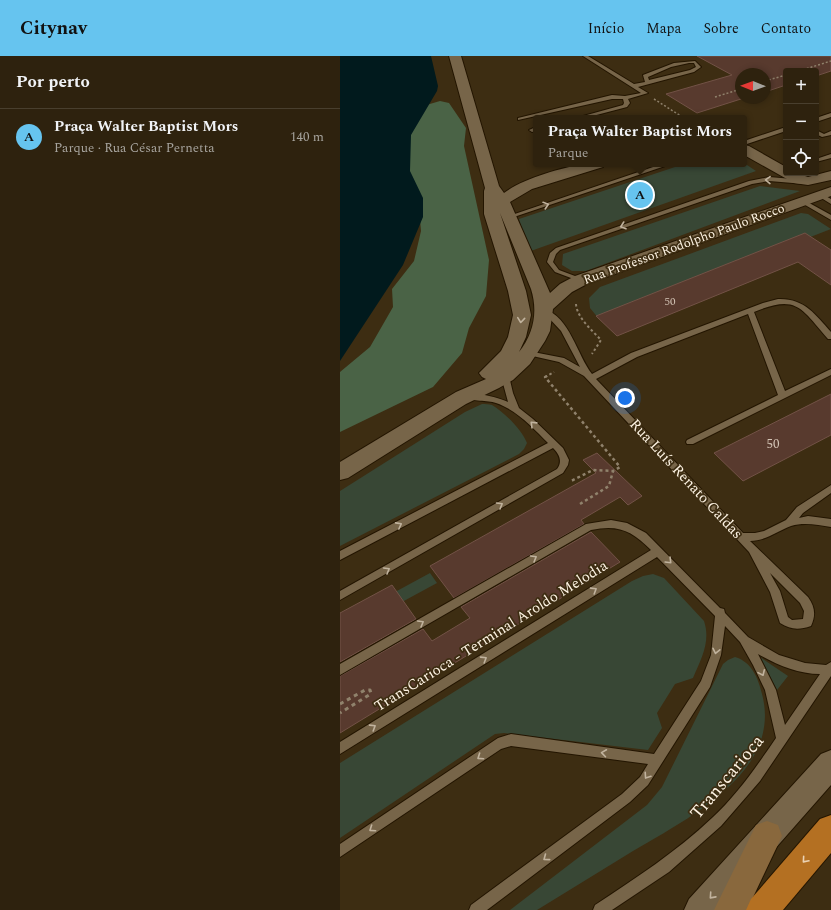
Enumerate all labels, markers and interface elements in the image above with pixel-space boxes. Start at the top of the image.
text: Citynav [20,14,87,43]
text: Início [588,18,624,39]
text: Mapa [646,18,681,39]
text: Sobre [703,18,739,39]
text: Contato [761,18,811,39]
north arrow [735,68,771,104]
map controls [783,68,819,176]
button: + [783,68,819,104]
text: Por perto [16,69,90,95]
button: − [783,104,819,140]
text: Praça Walter Baptist Mors [54,115,238,138]
popup [533,115,747,167]
text: Praça Walter Baptist Mors [548,120,732,143]
text: A [24,127,34,147]
text: 140 m [290,127,324,147]
text: Parque · Rua César Pernetta [54,138,215,158]
button: locate [783,140,819,176]
text: Parque [548,143,588,163]
one-way arrow [765,176,771,184]
pin: A [627,180,653,210]
street label: Rua Professor Rodolpho Paulo Rocco [580,198,788,290]
one-way arrow [543,201,550,210]
one-way arrow [620,222,627,230]
house number: 50 [665,293,676,310]
one-way arrow [517,317,526,323]
your location [615,388,635,408]
street label: Rua Luís Renato Caldas [624,414,748,544]
one-way arrow [530,422,538,429]
house number: 50 [767,434,780,454]
one-way arrow [496,503,503,510]
one-way arrow [395,522,403,530]
street label: TransCarioca - Terminal Aroldo Melodia [370,554,613,718]
one-way arrow [530,556,537,563]
one-way arrow [664,556,672,564]
one-way arrow [383,567,390,574]
one-way arrow [590,587,597,595]
one-way arrow [417,621,424,628]
one-way arrow [713,648,721,654]
one-way arrow [480,656,487,663]
one-way arrow [757,669,765,677]
one-way arrow [369,725,376,732]
street label: Transcarioca [683,729,771,825]
one-way arrow [601,749,607,758]
one-way arrow [477,752,484,759]
one-way arrow [644,772,652,779]
one-way arrow [369,824,376,832]
one-way arrow [543,853,550,861]
one-way arrow [803,855,810,863]
one-way arrow [710,891,717,899]

